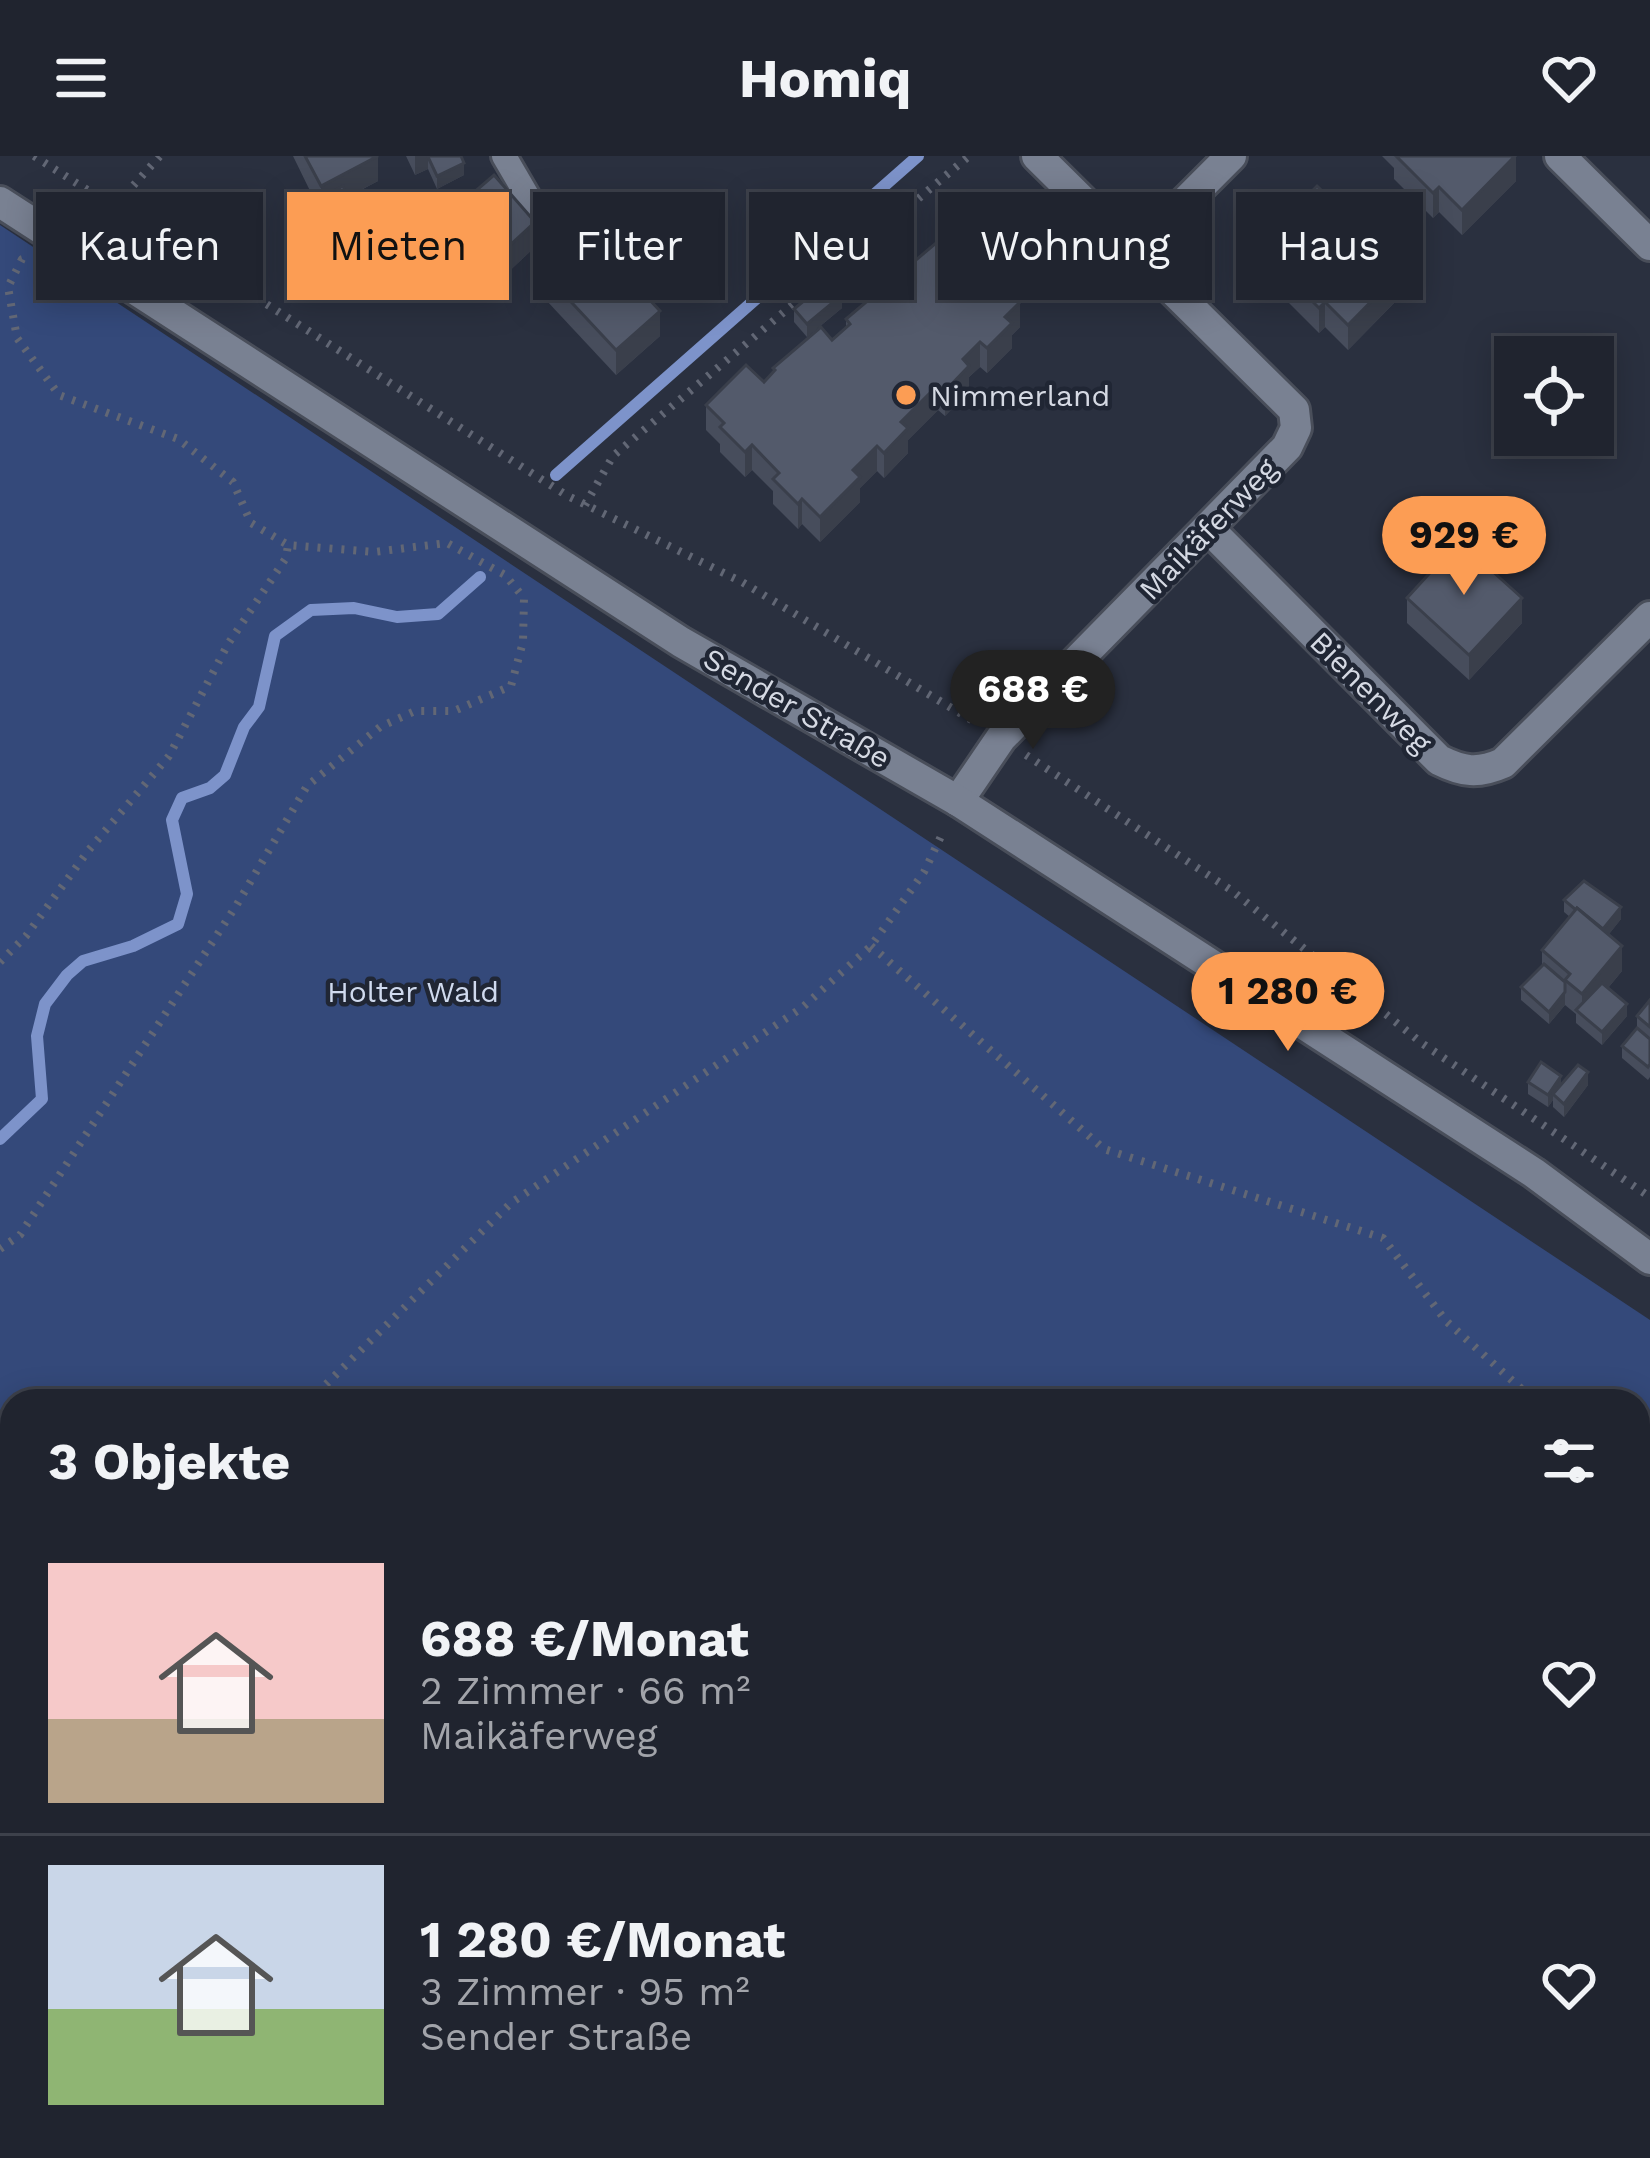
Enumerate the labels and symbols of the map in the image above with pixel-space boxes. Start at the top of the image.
place label: Nimmerland [930,378,1110,413]
marker: Nimmerland [893,382,919,408]
street label: Maikäferweg [1132,451,1284,607]
pin: 929 € [1380,496,1548,598]
street label: Bienenweg [1303,624,1439,760]
street label: Sender Straße [698,640,896,776]
pin: 688 € [949,650,1117,752]
pin: 1 280 € [1177,952,1399,1054]
park label: Holter Wald [327,974,499,1009]

